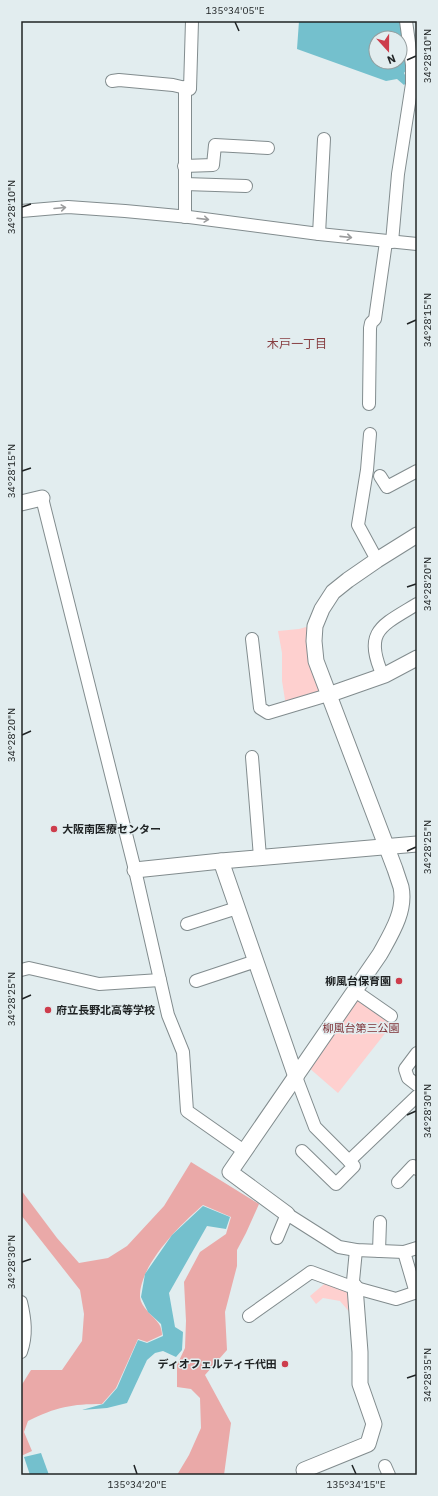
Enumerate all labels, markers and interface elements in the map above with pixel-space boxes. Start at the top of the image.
text: 135°34'05"E [205,4,265,17]
text: 34°28'10"N [421,29,434,83]
north arrow [368,30,408,70]
text: N [385,51,398,67]
text: 34°28'10"N [5,180,18,234]
one-way arrow [53,204,66,211]
one-way arrow [196,215,209,223]
one-way arrow [339,233,352,241]
text: 34°28'15"N [421,293,434,347]
district label: 木戸一丁目 [267,336,327,351]
text: 34°28'15"N [5,444,18,498]
text: 34°28'20"N [421,557,434,611]
text: 34°28'20"N [5,708,18,762]
text: 34°28'25"N [421,820,434,874]
place label: 大阪南医療センター [62,822,161,836]
marker: 大阪南医療センター [49,824,59,834]
text: 34°28'25"N [5,972,18,1026]
place label: 柳風台保育園 [325,974,391,988]
marker: 柳風台保育園 [394,976,404,986]
place label: 府立長野北高等学校 [56,1003,155,1017]
marker: 府立長野北高等学校 [43,1005,53,1015]
park label: 柳風台第三公園 [323,1021,400,1035]
text: 34°28'30"N [421,1084,434,1138]
text: 34°28'30"N [5,1235,18,1289]
text: 34°28'35"N [421,1348,434,1402]
place label: ディオフェルティ千代田 [157,1357,277,1371]
marker: ディオフェルティ千代田 [280,1359,290,1369]
text: 135°34'20"E [107,1478,167,1491]
text: 135°34'15"E [326,1478,386,1491]

